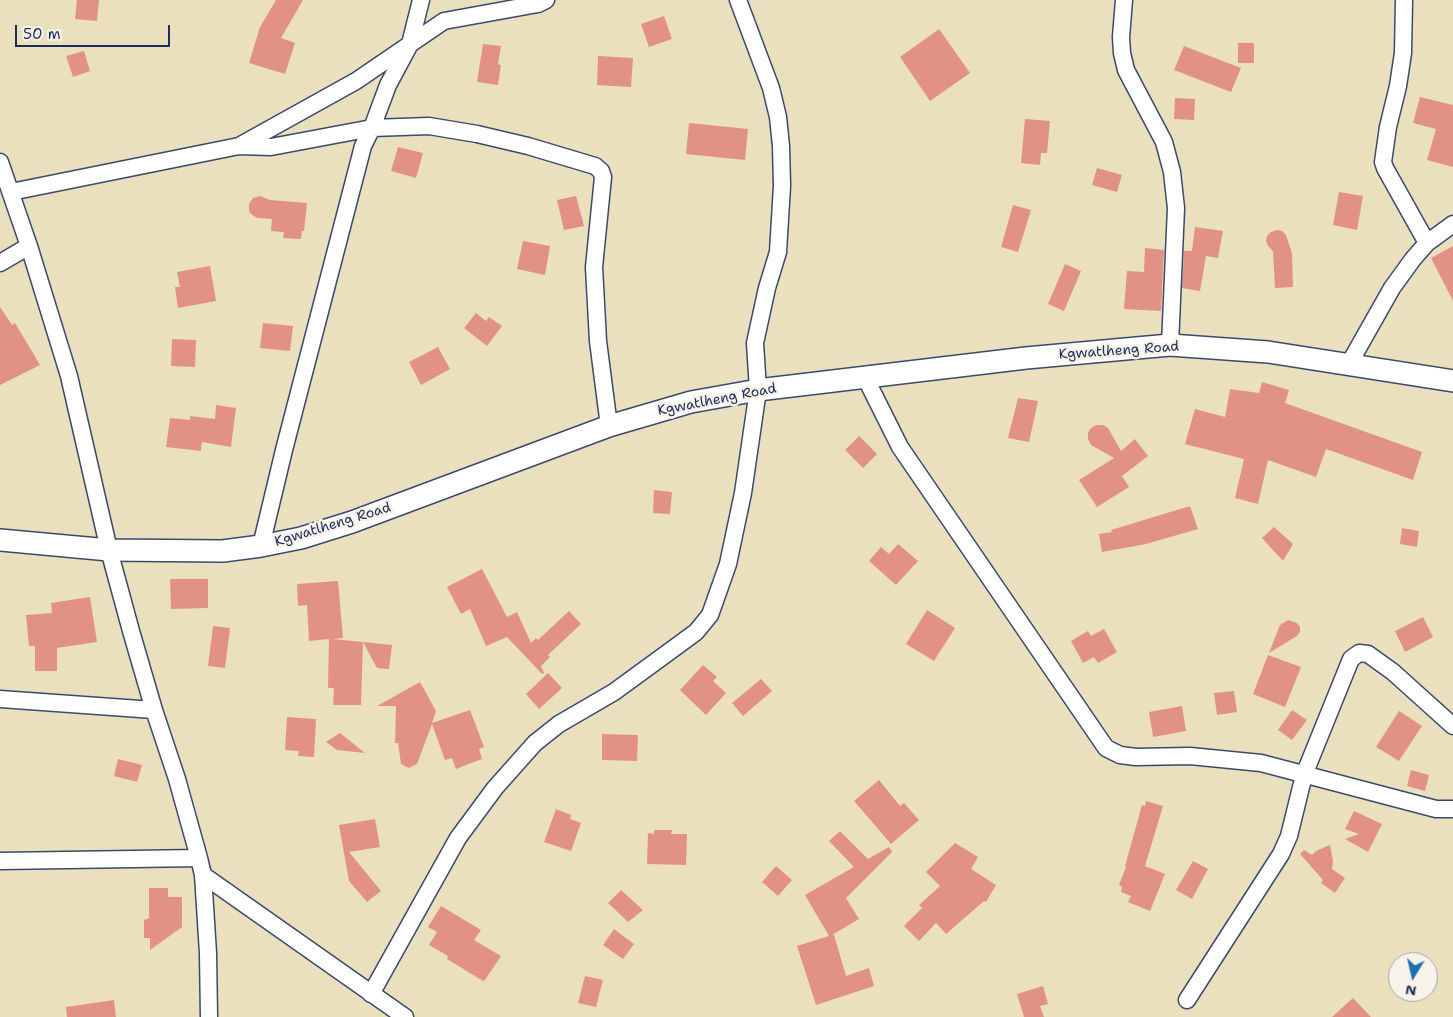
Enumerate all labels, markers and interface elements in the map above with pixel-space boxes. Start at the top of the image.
scale bar [18,15,172,47]
text: 50 m [23,24,61,44]
street label: Kgwatlheng Road [1058,338,1180,364]
street label: Kgwatlheng Road [656,380,778,420]
street label: Kgwatlheng Road [273,499,393,551]
north arrow [1388,952,1438,1002]
text: N [1404,981,1418,1001]

